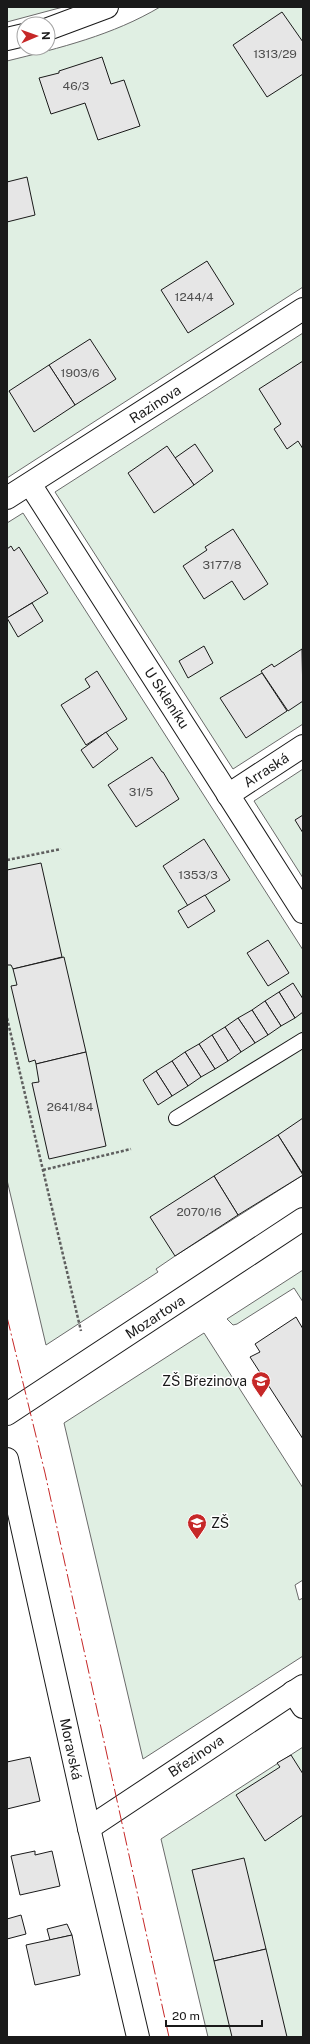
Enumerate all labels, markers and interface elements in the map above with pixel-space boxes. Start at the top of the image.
north arrow [16,16,56,56]
text: N [40,31,52,40]
house number: 1313/29 [253,47,297,61]
house number: 46/3 [63,79,89,93]
house number: 1244/4 [175,290,214,304]
house number: 1903/6 [61,366,99,380]
street label: Razinova [126,382,184,426]
house number: 3177/8 [203,558,242,572]
street label: U Skleníku [141,664,193,732]
street label: Arraská [240,749,292,791]
house number: 31/5 [129,785,153,799]
house number: 1353/3 [178,868,218,882]
house number: 2641/84 [47,1100,94,1114]
house number: 2070/16 [176,1205,222,1219]
street label: Mozartova [122,1292,188,1342]
school or university icon: ZŠ Březinova [250,1370,272,1398]
place label: ZŠ Březinova [162,1372,247,1389]
school or university icon: ZŠ [186,1512,208,1540]
place label: ZŠ [211,1514,229,1531]
street label: Moravská [57,1717,85,1781]
street label: Březinova [165,1732,227,1780]
scale bar [166,2002,262,2028]
text: 20 m [172,2009,200,2023]

